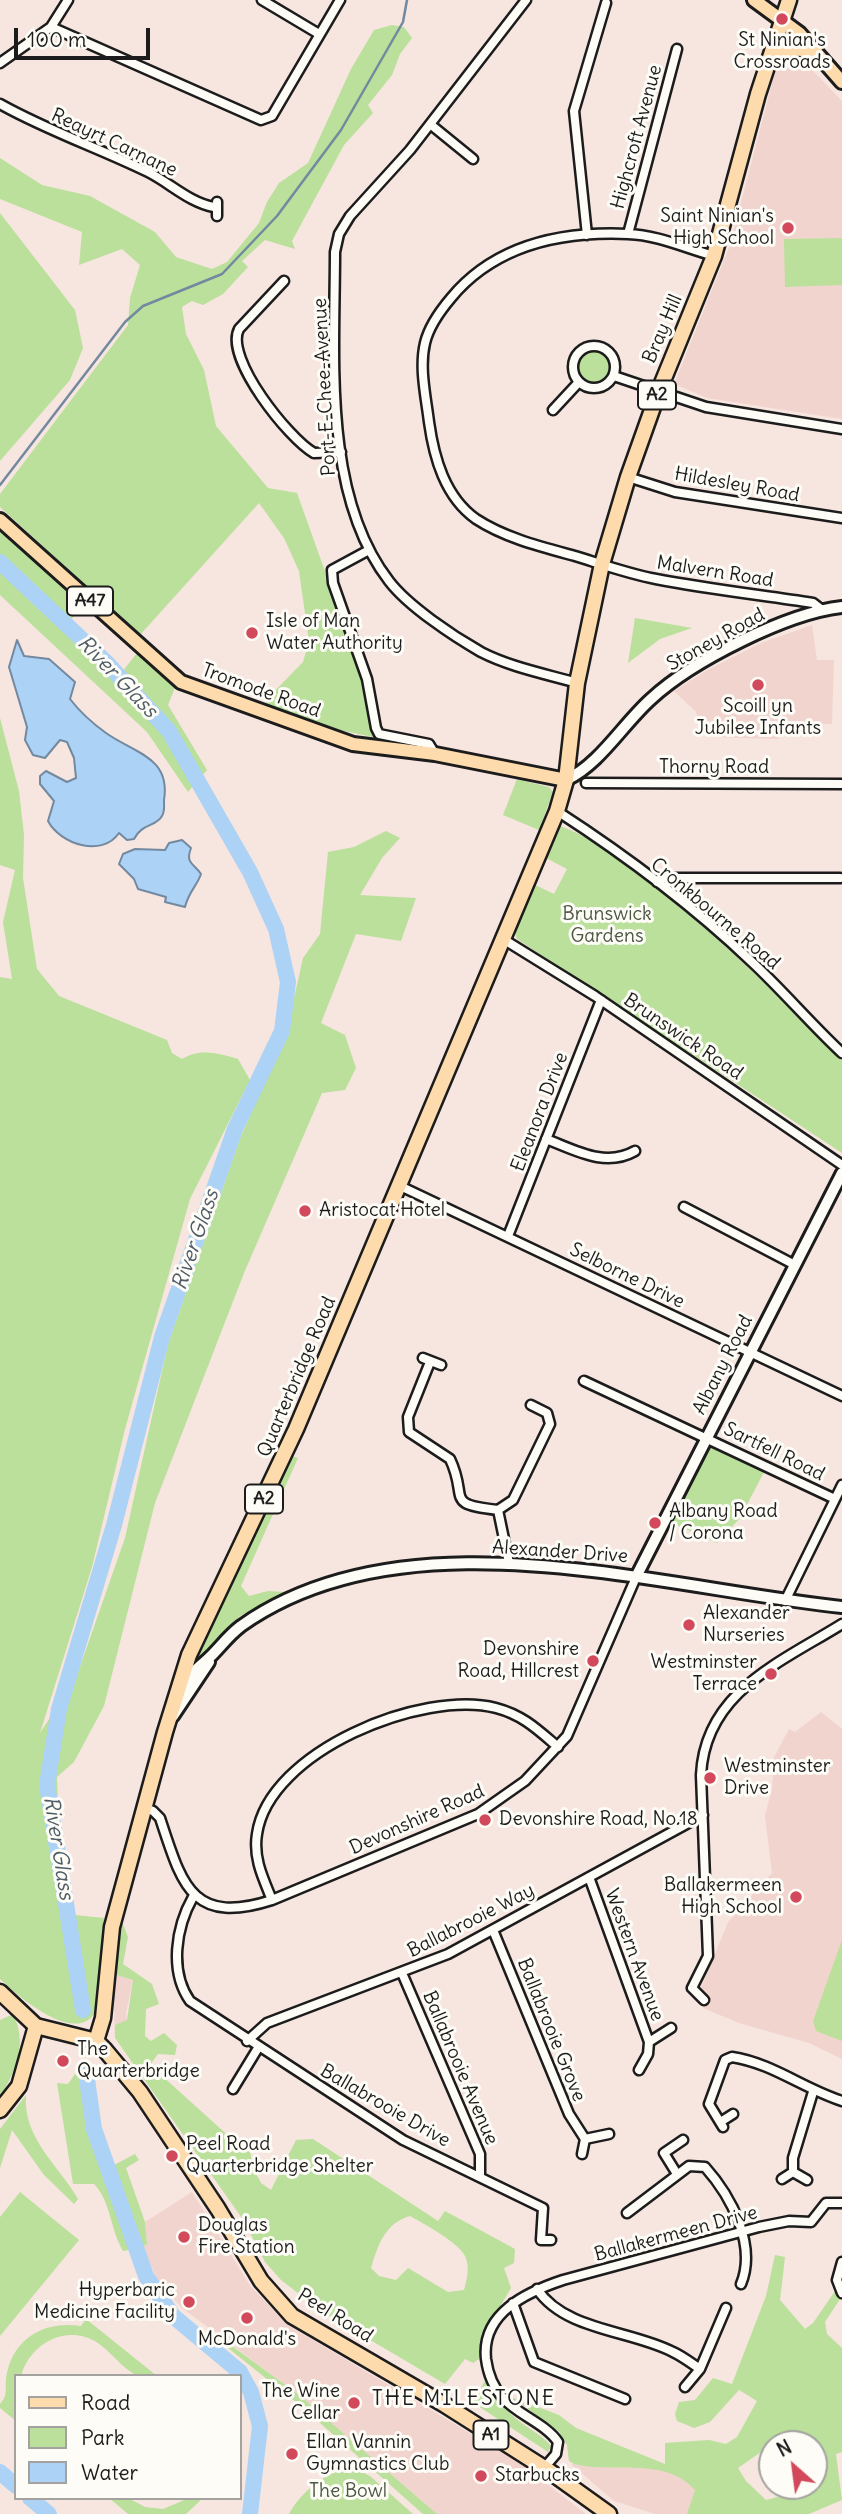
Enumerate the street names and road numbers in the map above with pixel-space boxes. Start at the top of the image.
street label: Highcroft Avenue [607,63,667,211]
street label: Reayrt Carnane [47,104,181,182]
street label: Bray Hill [638,291,688,367]
street label: Port-E-Chee-Avenue [309,297,341,477]
road number: A2 [638,380,676,410]
street label: Hildesley Road [673,463,801,507]
street label: Malvern Road [655,552,775,592]
road number: A47 [67,586,113,616]
street label: Stoney Road [663,604,769,676]
street label: Tromode Road [199,659,323,723]
street label: Thorny Road [659,757,769,779]
street label: Cronkbourne Road [646,853,784,975]
street label: Brunswick Road [619,989,747,1085]
street label: Eleanora Drive [507,1049,573,1175]
street label: Selborne Drive [566,1238,688,1314]
street label: Quarterbridge Road [253,1294,341,1460]
street label: Albany Road [688,1311,758,1419]
street label: Sartfell Road [720,1418,828,1486]
road number: A2 [245,1484,283,1514]
street label: Alexander Drive [491,1536,629,1568]
street label: Devonshire Road [346,1780,488,1860]
street label: Ballabrooie Way [404,1879,538,1963]
street label: Western Avenue [600,1886,668,2024]
street label: Ballabrooie Grove [512,1955,590,2105]
street label: Ballabrooie Avenue [417,1988,503,2148]
street label: Ballabrooie Drive [316,2060,454,2152]
street label: Ballakermeen Drive [592,2201,760,2267]
street label: Peel Road [293,2284,377,2348]
road number: A1 [474,2420,508,2449]

